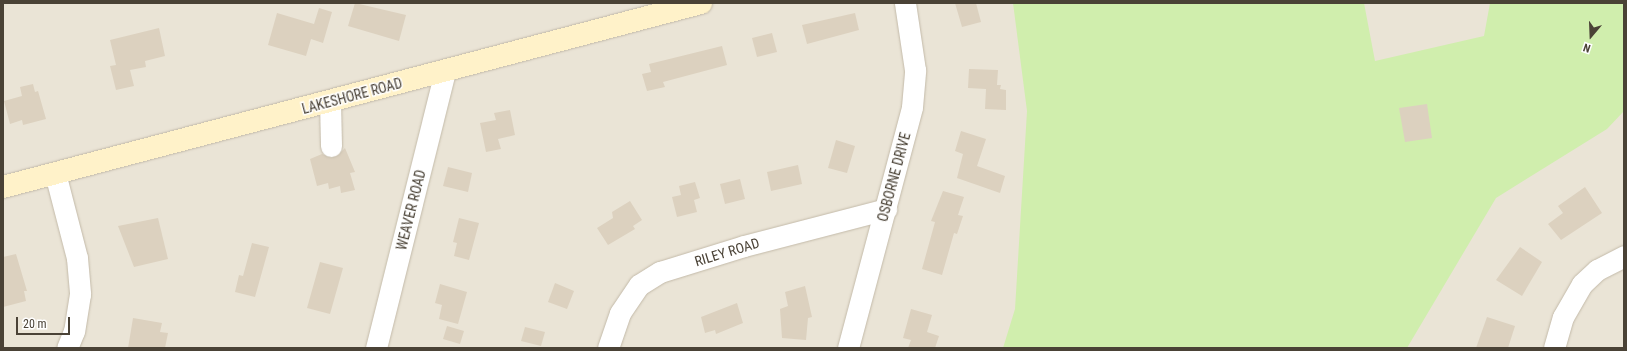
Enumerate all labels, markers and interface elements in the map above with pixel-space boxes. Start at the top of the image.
north arrow [1571,16,1611,56]
text: N [1582,41,1592,55]
street label: LAKESHORE ROAD [300,75,404,117]
street label: OSBORNE DRIVE [874,131,914,223]
street label: WEAVER ROAD [393,168,429,252]
street label: RILEY ROAD [693,234,761,270]
scale bar [18,309,72,335]
text: 20 m [23,317,47,331]

